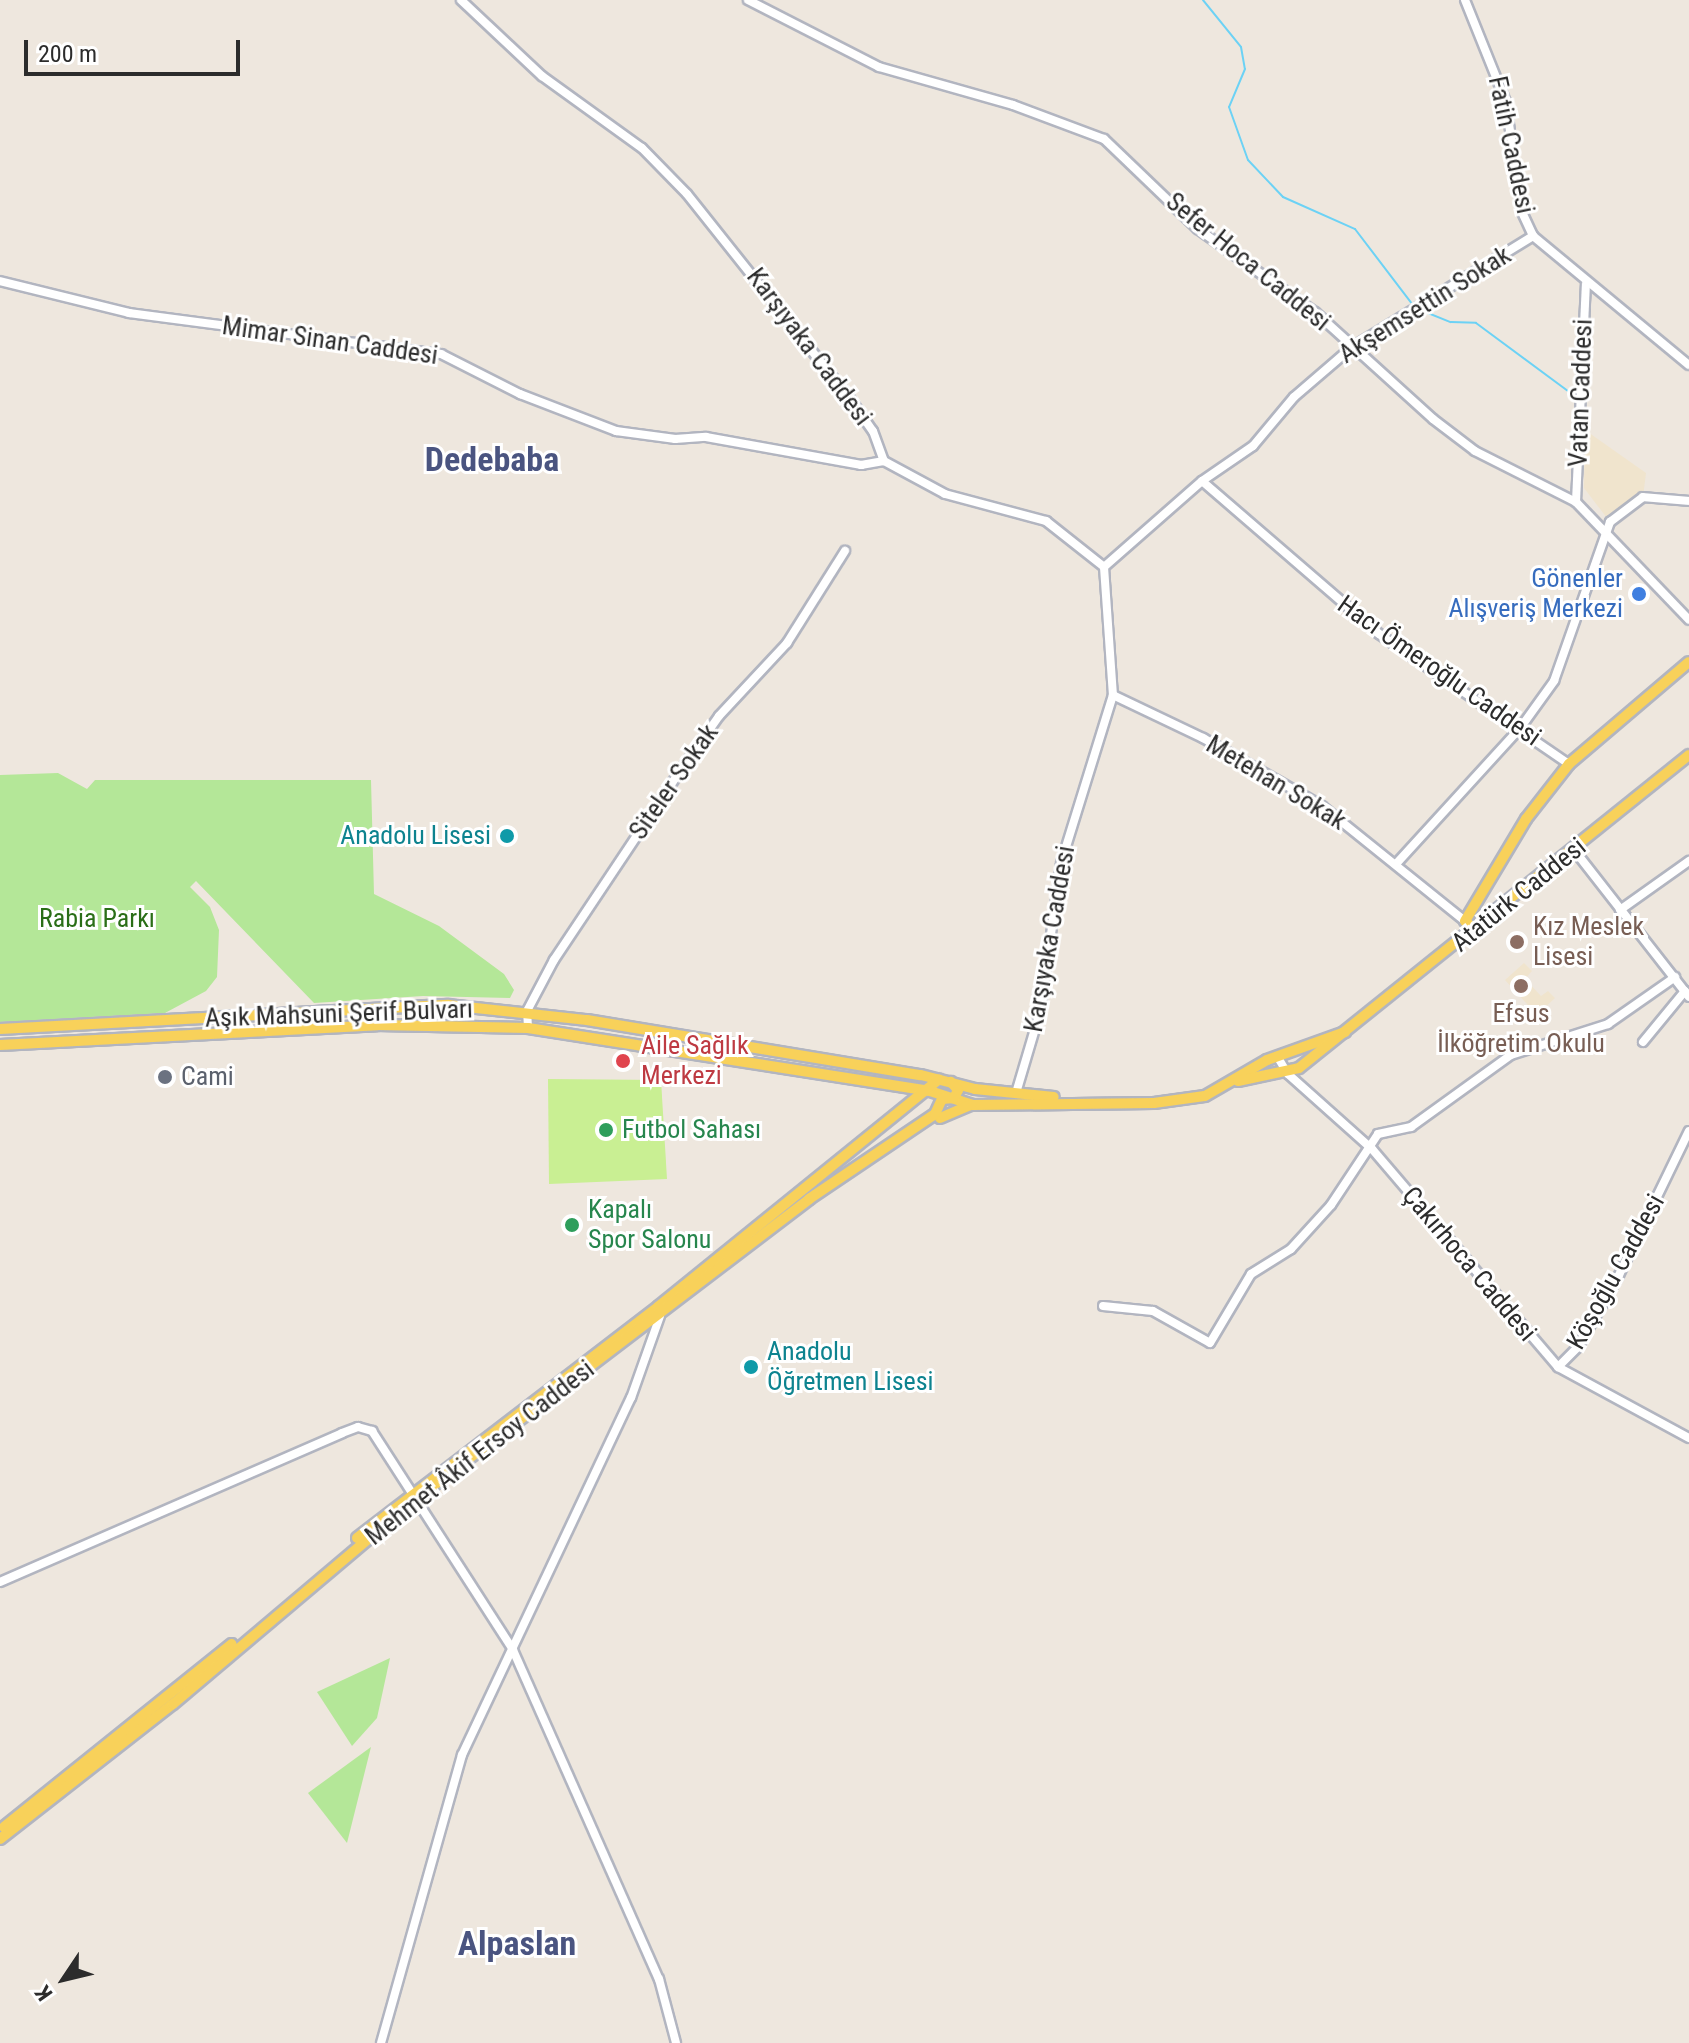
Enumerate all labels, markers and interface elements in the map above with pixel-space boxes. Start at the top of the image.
scale bar [28,24,244,74]
text: 200 m [38,40,97,68]
street label: Fatih Caddesi [1481,73,1541,217]
street label: Sefer Hoca Caddesi [1160,186,1336,338]
street label: Akşemsettin Sokak [1333,240,1517,370]
street label: Karşıyaka Caddesi [740,262,878,432]
street label: Mimar Sinan Caddesi [220,310,440,372]
street label: Vatan Caddesi [1563,318,1599,468]
district label: Dedebaba [425,440,559,480]
place label: Gönenler Alışveriş Merkezi [1448,563,1623,624]
marker: Gönenler Alışveriş Merkezi [1630,585,1648,603]
street label: Hacı Ömeroğlu Caddesi [1331,589,1547,753]
street label: Siteler Sokak [623,718,725,846]
street label: Metehan Sokak [1200,729,1352,837]
place label: Anadolu Lisesi [340,820,491,852]
marker: Anadolu Lisesi [498,827,516,845]
street label: Atatürk Caddesi [1446,831,1592,959]
street label: Karşıyaka Caddesi [1018,843,1082,1035]
park label: Rabia Parkı [39,903,155,935]
place label: Kız Meslek Lisesi [1533,911,1644,972]
marker: Kız Meslek Lisesi [1508,933,1526,951]
marker: Efsus İlköğretim Okulu [1512,977,1530,995]
street label: Aşık Mahsuni Şerif Bulvarı [204,994,474,1034]
place label: Efsus İlköğretim Okulu [1437,998,1605,1060]
place label: Aile Sağlık Merkezi [641,1030,749,1092]
marker: Aile Sağlık Merkezi [612,1050,634,1072]
place label: Cami [181,1061,234,1093]
marker: Cami [156,1068,174,1086]
place label: Futbol Sahası [622,1114,761,1146]
marker: Futbol Sahası [597,1121,615,1139]
street label: Çakırhoca Caddesi [1395,1180,1543,1348]
street label: Köşoğlu Caddesi [1561,1189,1671,1355]
place label: Kapalı Spor Salonu [588,1194,711,1256]
marker: Kapalı Spor Salonu [563,1216,581,1234]
place label: Anadolu Öğretmen Lisesi [767,1336,934,1398]
street label: Mehmet Âkif Ersoy Caddesi [359,1354,601,1552]
marker: Anadolu Öğretmen Lisesi [742,1358,760,1376]
district label: Alpaslan [458,1924,576,1964]
north arrow [24,1939,104,2019]
text: K [30,1981,58,2005]

